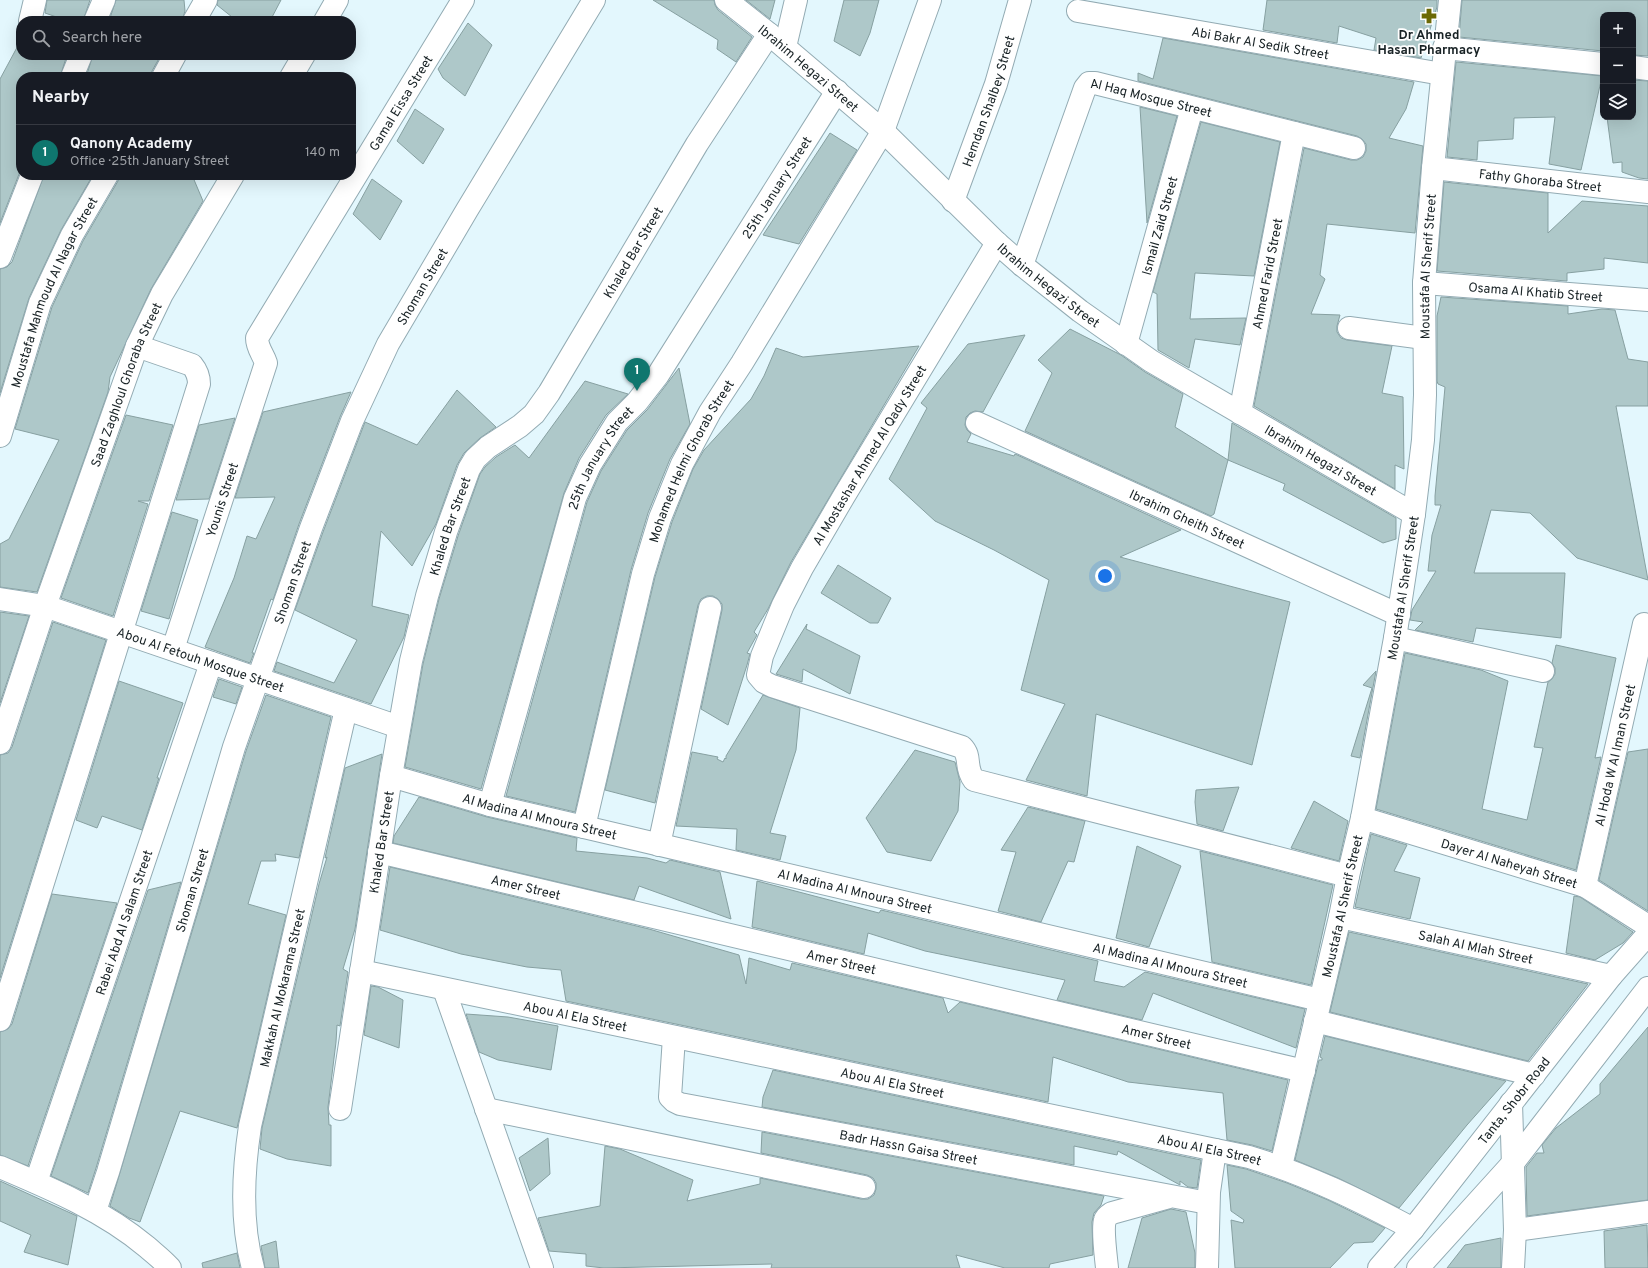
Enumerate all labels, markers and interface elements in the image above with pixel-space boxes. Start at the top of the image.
pharmacy icon: Dr Ahmed Hasan Pharmacy [1420,7,1438,25]
map controls [1600,12,1636,120]
button: + [1600,12,1636,48]
search box [16,16,356,60]
street label: Ibrahim Hegazi Street [754,22,861,117]
street label: Abi Bakr Al Sedik Street [1190,25,1330,64]
icon: search [30,27,52,49]
place label: Dr Ahmed Hasan Pharmacy [1378,28,1481,59]
text: Search here [62,29,142,48]
street label: Hemdan Shalbey Street [960,34,1019,170]
button: − [1600,48,1636,84]
street label: Gamal Eissa Street [367,53,437,155]
street label: Al Haq Mosque Street [1090,77,1213,122]
button: layers [1600,84,1636,120]
text: Nearby [32,87,89,109]
street label: 25th January Street [740,134,816,242]
text: Qanony Academy [70,135,192,154]
text: 1 [42,145,48,161]
text: 140 m [305,145,340,161]
text: Office · 25th January Street [70,154,229,170]
street label: Fathy Ghoraba Street [1478,167,1602,197]
street label: Ismail Zaid Street [1140,175,1183,277]
street label: Moustafa Al Sherif Street [1418,193,1441,339]
street label: Moustafa Mahmoud Al Nagar Street [9,195,102,390]
street label: Khaled Bar Street [601,205,668,302]
street label: Ahmed Farid Street [1250,217,1287,331]
street label: Ibrahim Hegazi Street [993,241,1102,332]
street label: Shoman Street [395,246,453,329]
street label: Osama Al Khatib Street [1468,280,1603,307]
street label: Saad Zaghloul Ghoraba Street [89,300,167,470]
pin: 1 [624,358,650,391]
street label: Al Mostashar Ahmed Al Qady Street [810,363,931,549]
street label: Mohamed Helmi Ghorab Street [647,378,739,545]
street label: 25th January Street [566,404,638,512]
street label: Ibrahim Hegazi Street [1261,423,1379,500]
street label: Younis Street [204,461,243,540]
street label: Khaled Bar Street [427,475,475,578]
street label: Ibrahim Gheith Street [1126,487,1247,554]
street label: Moustafa Al Sherif Street [1385,515,1424,662]
street label: Shoman Street [272,539,316,627]
your location [1095,566,1115,586]
street label: Abou Al Fetouh Mosque Street [114,625,286,697]
street label: Al Hoda W Al Iman Street [1593,683,1640,828]
street label: Khaled Bar Street [367,790,399,895]
street label: Al Madina Al Mnoura Street [460,791,618,844]
street label: Moustafa Al Sherif Street [1320,834,1368,979]
street label: Dayer Al Naheyah Street [1439,836,1579,893]
street label: Shoman Street [173,847,213,935]
street label: Rabei Abd Al Salam Street [94,848,157,998]
street label: Al Madina Al Mnoura Street [776,867,933,919]
street label: Amer Street [489,873,562,905]
street label: Makkah Al Mokarama Street [258,907,310,1069]
street label: Salah Al Mlah Street [1417,928,1534,969]
street label: Al Madina Al Mnoura Street [1091,941,1249,993]
street label: Amer Street [804,947,877,979]
street label: Abou Al Ela Street [522,999,628,1037]
street label: Amer Street [1120,1022,1193,1054]
street label: Tanta, Shobr Road [1476,1055,1554,1149]
street label: Abou Al Ela Street [839,1066,946,1103]
street label: Badr Hassn Gaisa Street [838,1128,979,1170]
street label: Abou Al Ela Street [1156,1132,1263,1170]

